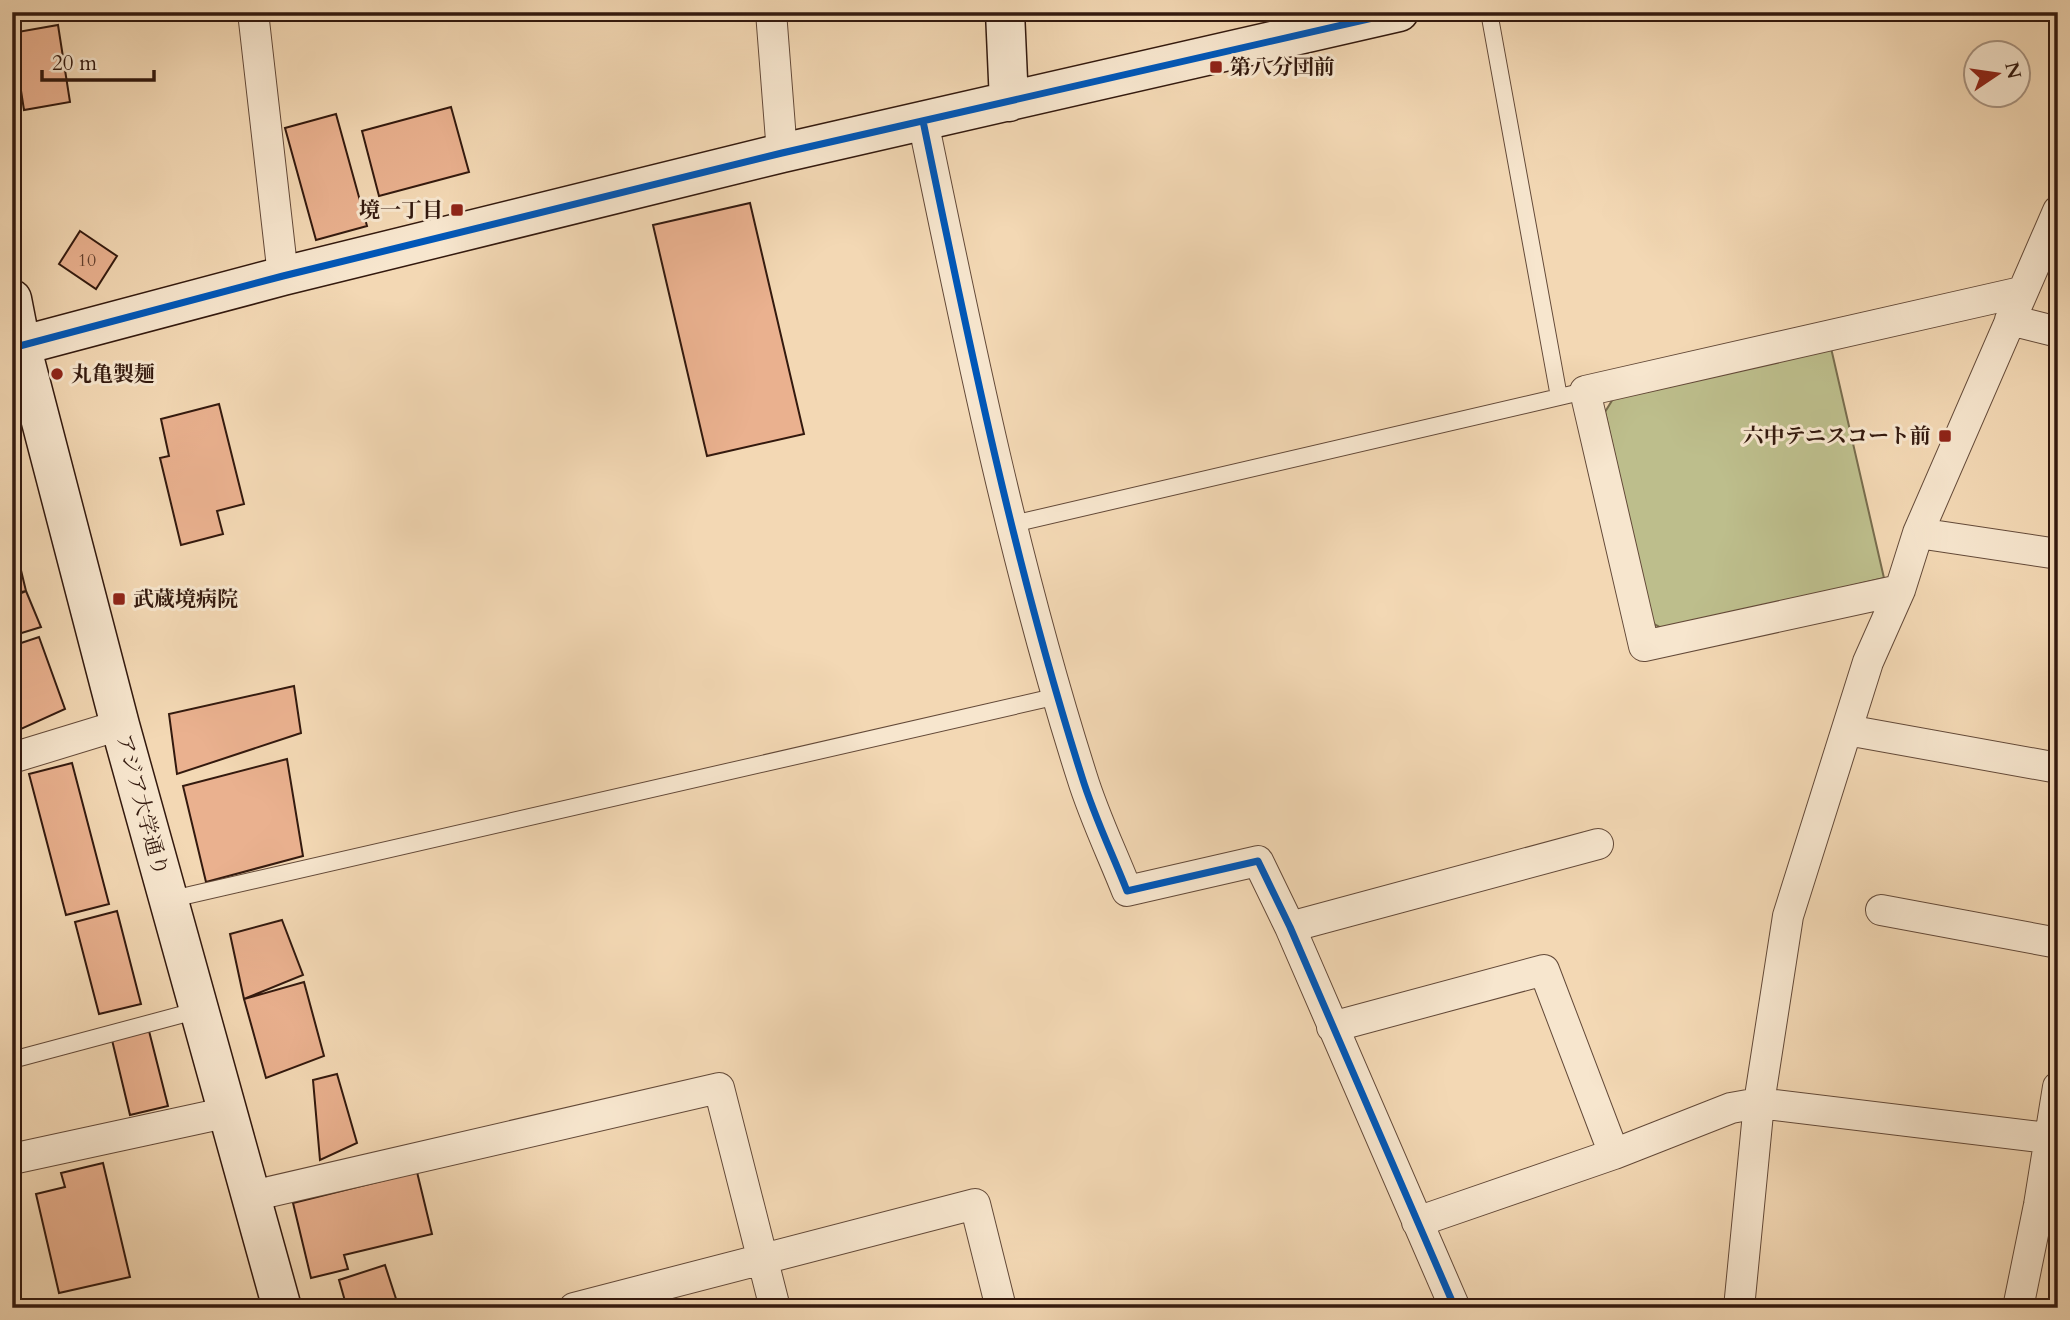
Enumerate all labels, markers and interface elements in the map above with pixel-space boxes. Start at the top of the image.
scale bar [42,38,154,82]
north arrow [1962,38,2032,108]
text: 20 m [52,49,97,78]
place label: 第八分団前 [1230,53,1335,82]
marker: 第八分団前 [1208,59,1224,75]
text: N [1998,59,2027,82]
place label: 境一丁目 [359,196,443,225]
marker: 境一丁目 [449,202,465,218]
house number: 10 [78,248,96,273]
place label: 丸亀製麺 [71,360,155,389]
marker: 丸亀製麺 [49,366,65,382]
place label: 六中テニスコート前 [1743,422,1931,451]
marker: 六中テニスコート前 [1937,428,1953,444]
place label: 武蔵境病院 [133,585,238,614]
marker: 武蔵境病院 [111,591,127,607]
street label: アジア大学通り [109,731,175,879]

